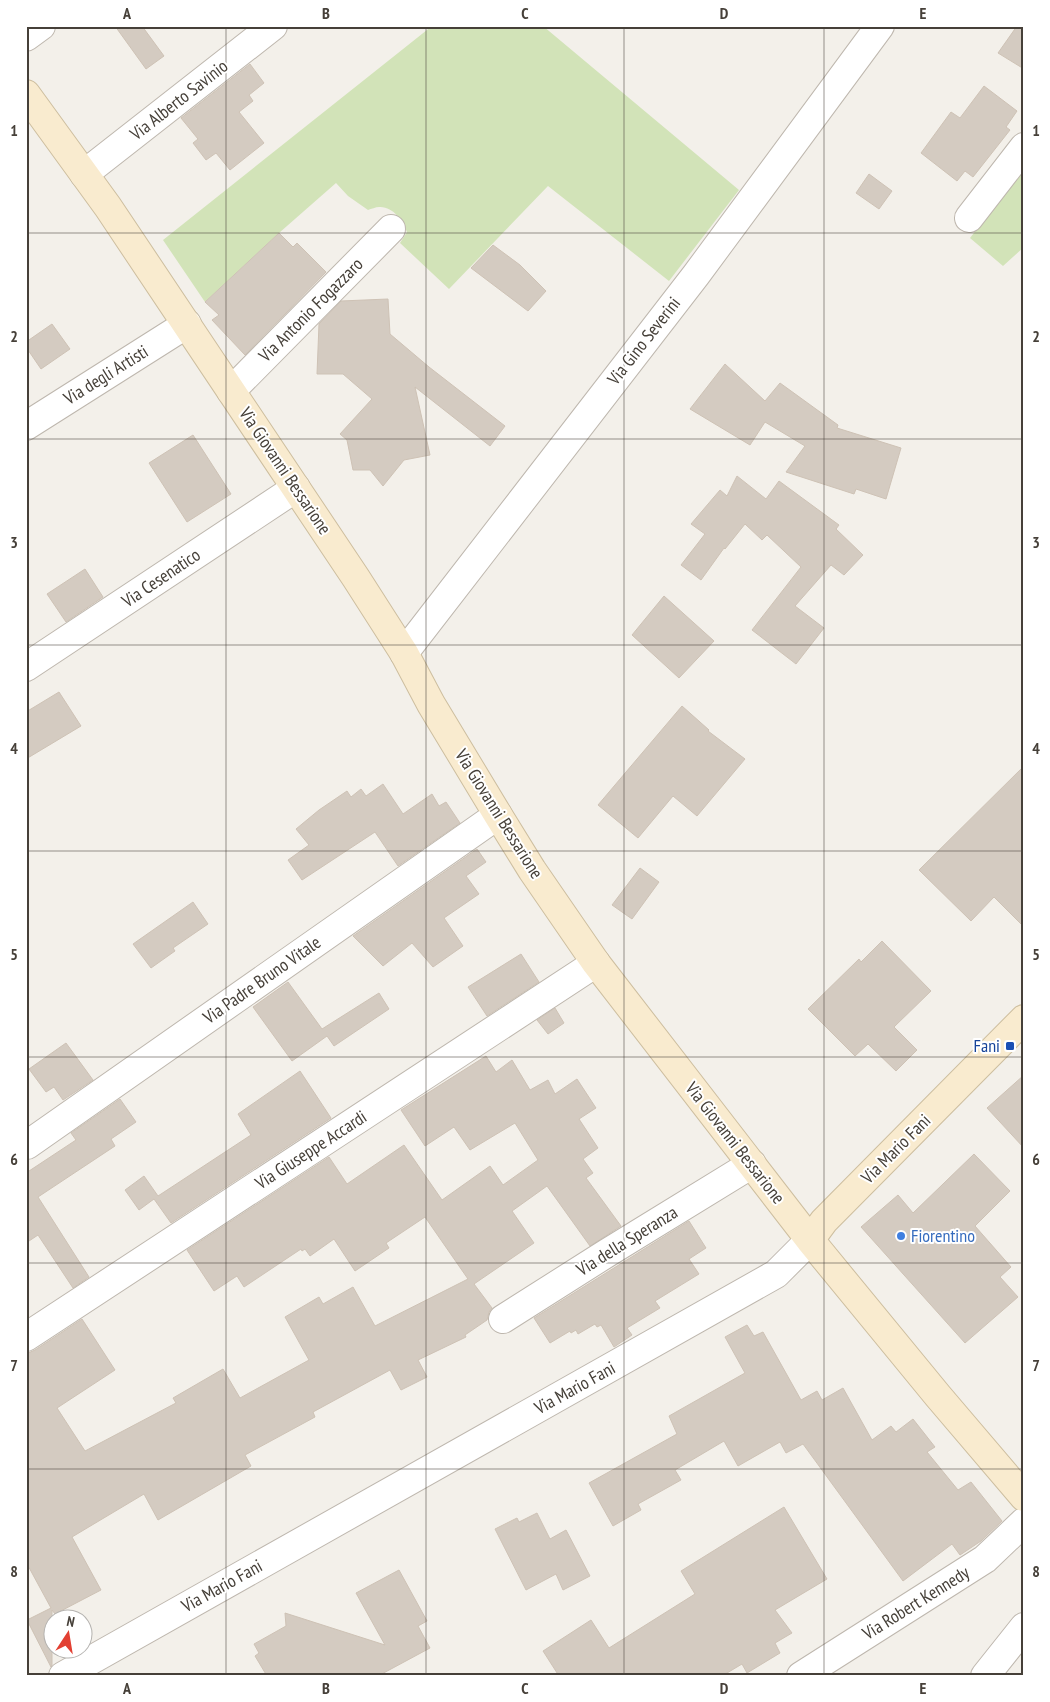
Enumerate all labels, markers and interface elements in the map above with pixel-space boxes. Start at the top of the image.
text: A [122,3,132,23]
text: B [322,3,330,23]
text: C [521,3,529,23]
text: D [720,3,729,23]
text: E [920,3,927,23]
street label: Via Alberto Savinio [124,54,232,146]
text: 1 [10,120,18,140]
text: 1 [1032,120,1040,140]
street label: Via Antonio Fogazzaro [253,252,368,367]
street label: Via Gino Severini [601,292,685,390]
text: 2 [10,326,18,346]
text: 2 [1032,326,1040,346]
street label: Via degli Artisti [58,340,152,410]
street label: Via Giovanni Bessarione [234,402,336,539]
text: 3 [10,532,18,552]
text: 3 [1032,532,1040,552]
street label: Via Cesenatico [116,543,205,613]
text: 4 [10,738,18,758]
text: 4 [1032,738,1040,758]
street label: Via Giovanni Bessarione [450,744,549,883]
street label: Via Padre Bruno Vitale [198,930,325,1029]
text: 5 [10,944,18,964]
text: 5 [1032,944,1040,964]
place label: Fani [974,1034,1000,1057]
marker: Fani [1004,1040,1016,1052]
street label: Via Giovanni Bessarione [680,1076,790,1208]
street label: Via Giuseppe Accardi [250,1105,371,1195]
street label: Via Mario Fani [855,1109,935,1189]
text: 6 [10,1149,18,1169]
text: 6 [1032,1149,1040,1169]
street label: Via della Speranza [571,1200,681,1281]
place label: Fiorentino [911,1224,975,1247]
marker: Fiorentino [895,1230,907,1242]
text: 7 [10,1355,18,1375]
text: 7 [1032,1355,1040,1375]
street label: Via Mario Fani [529,1356,619,1420]
street label: Via Mario Fani [176,1554,266,1618]
street label: Via Robert Kennedy [857,1560,974,1645]
text: 8 [10,1561,18,1581]
text: 8 [1032,1561,1040,1581]
north arrow [42,1610,92,1660]
text: N [65,1612,76,1631]
text: A [122,1678,132,1698]
text: B [322,1678,330,1698]
text: C [521,1678,529,1698]
text: D [720,1678,729,1698]
text: E [920,1678,927,1698]

